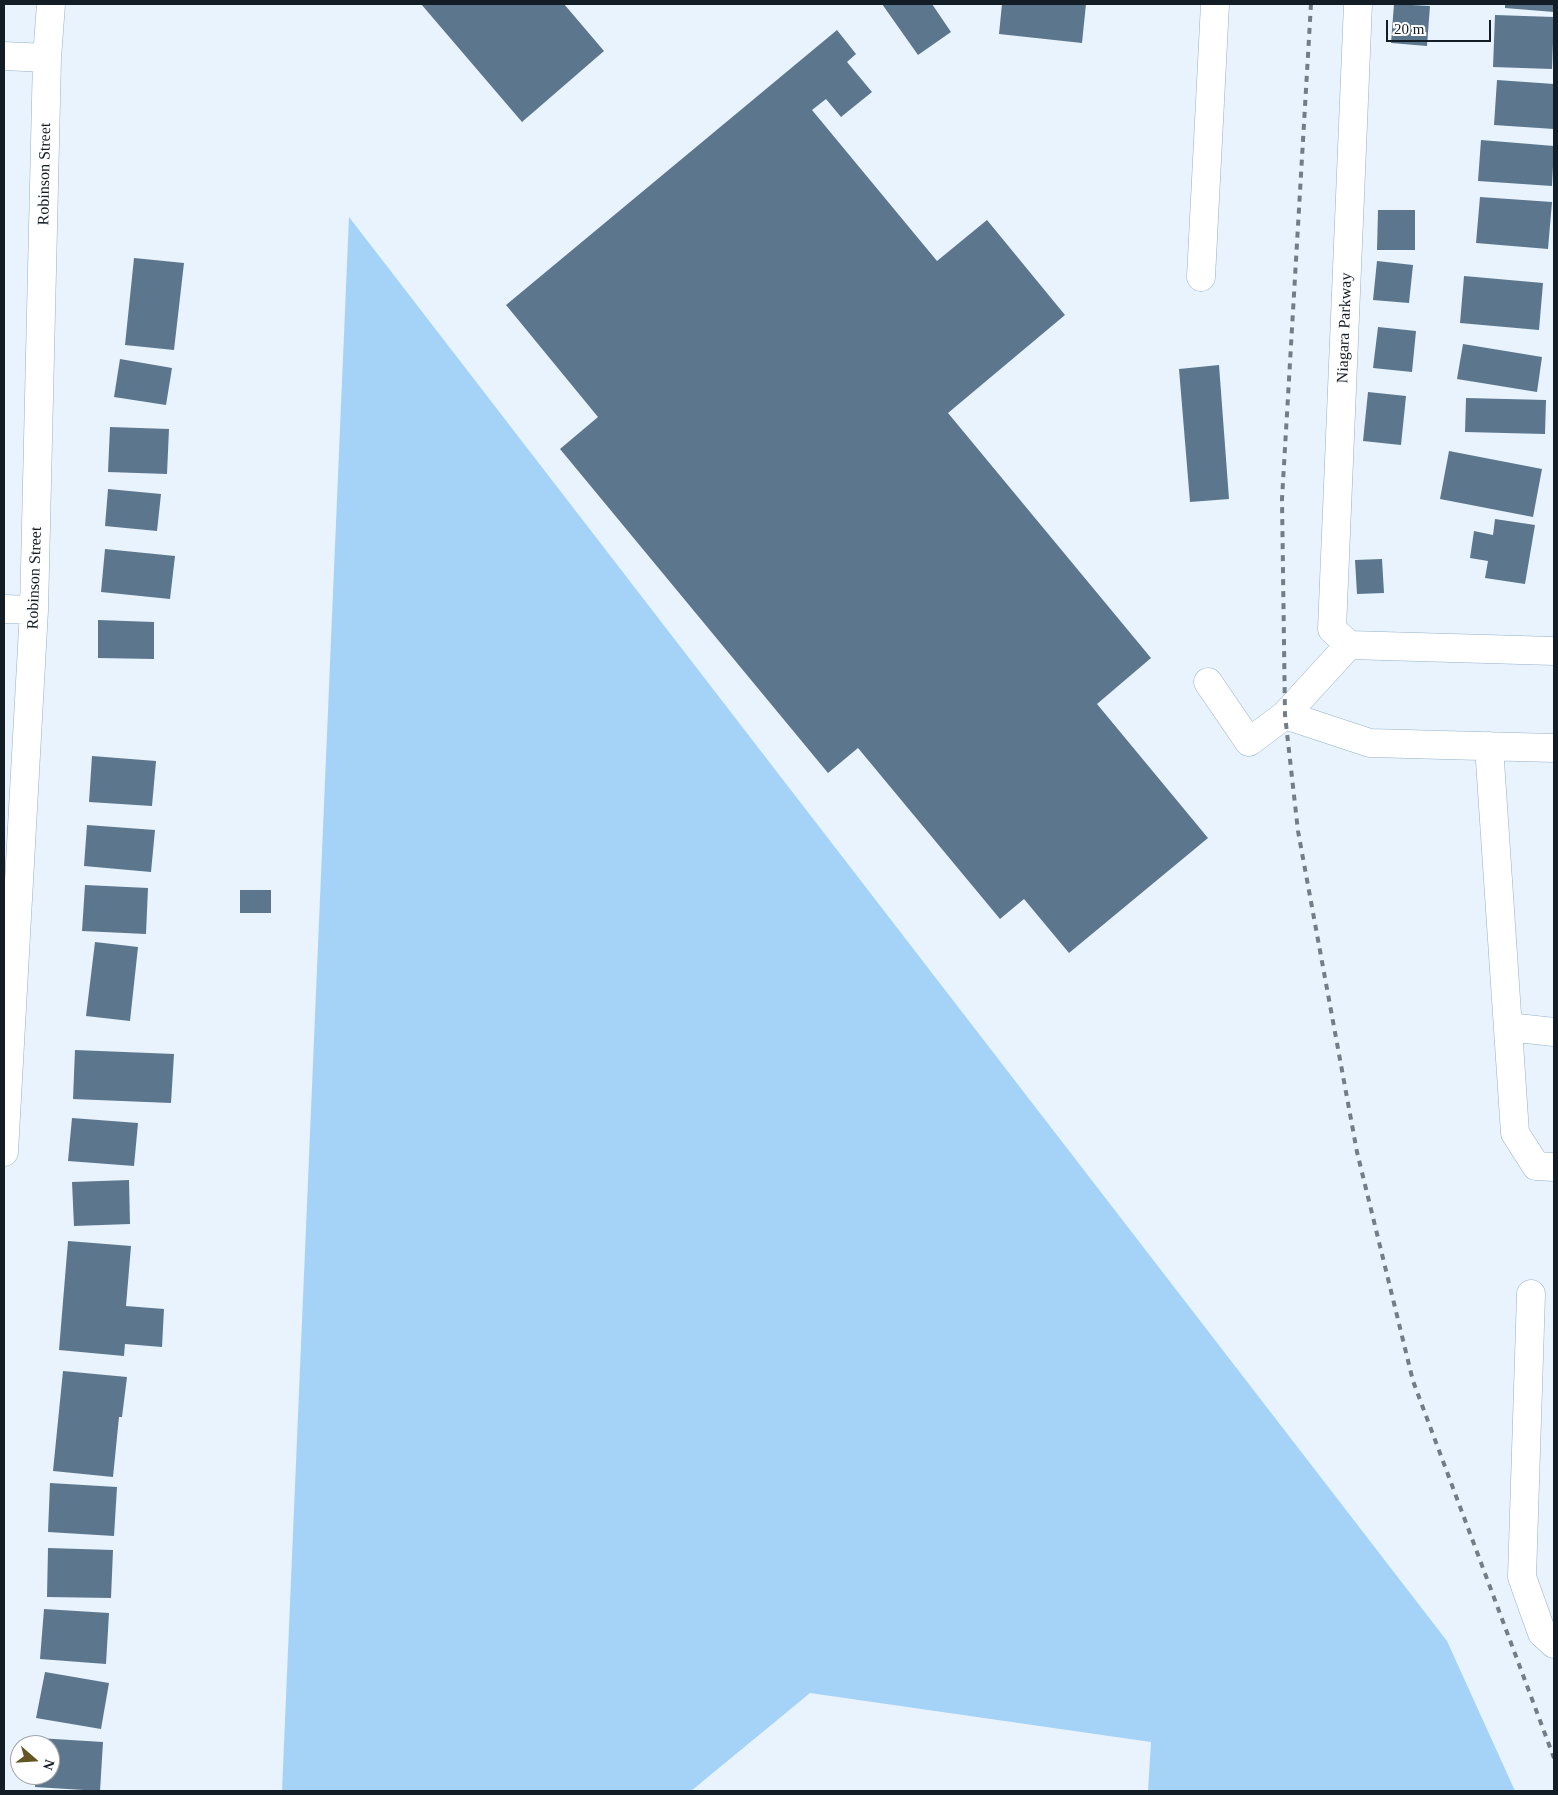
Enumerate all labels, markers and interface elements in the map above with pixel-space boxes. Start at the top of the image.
scale bar [1388,10,1493,42]
text: 20 m [1394,21,1424,37]
street label: Robinson Street [35,123,55,225]
street label: Niagara Parkway [1333,272,1357,384]
street label: Robinson Street [24,526,46,630]
north arrow [10,1735,60,1785]
text: N [40,1757,57,1772]

